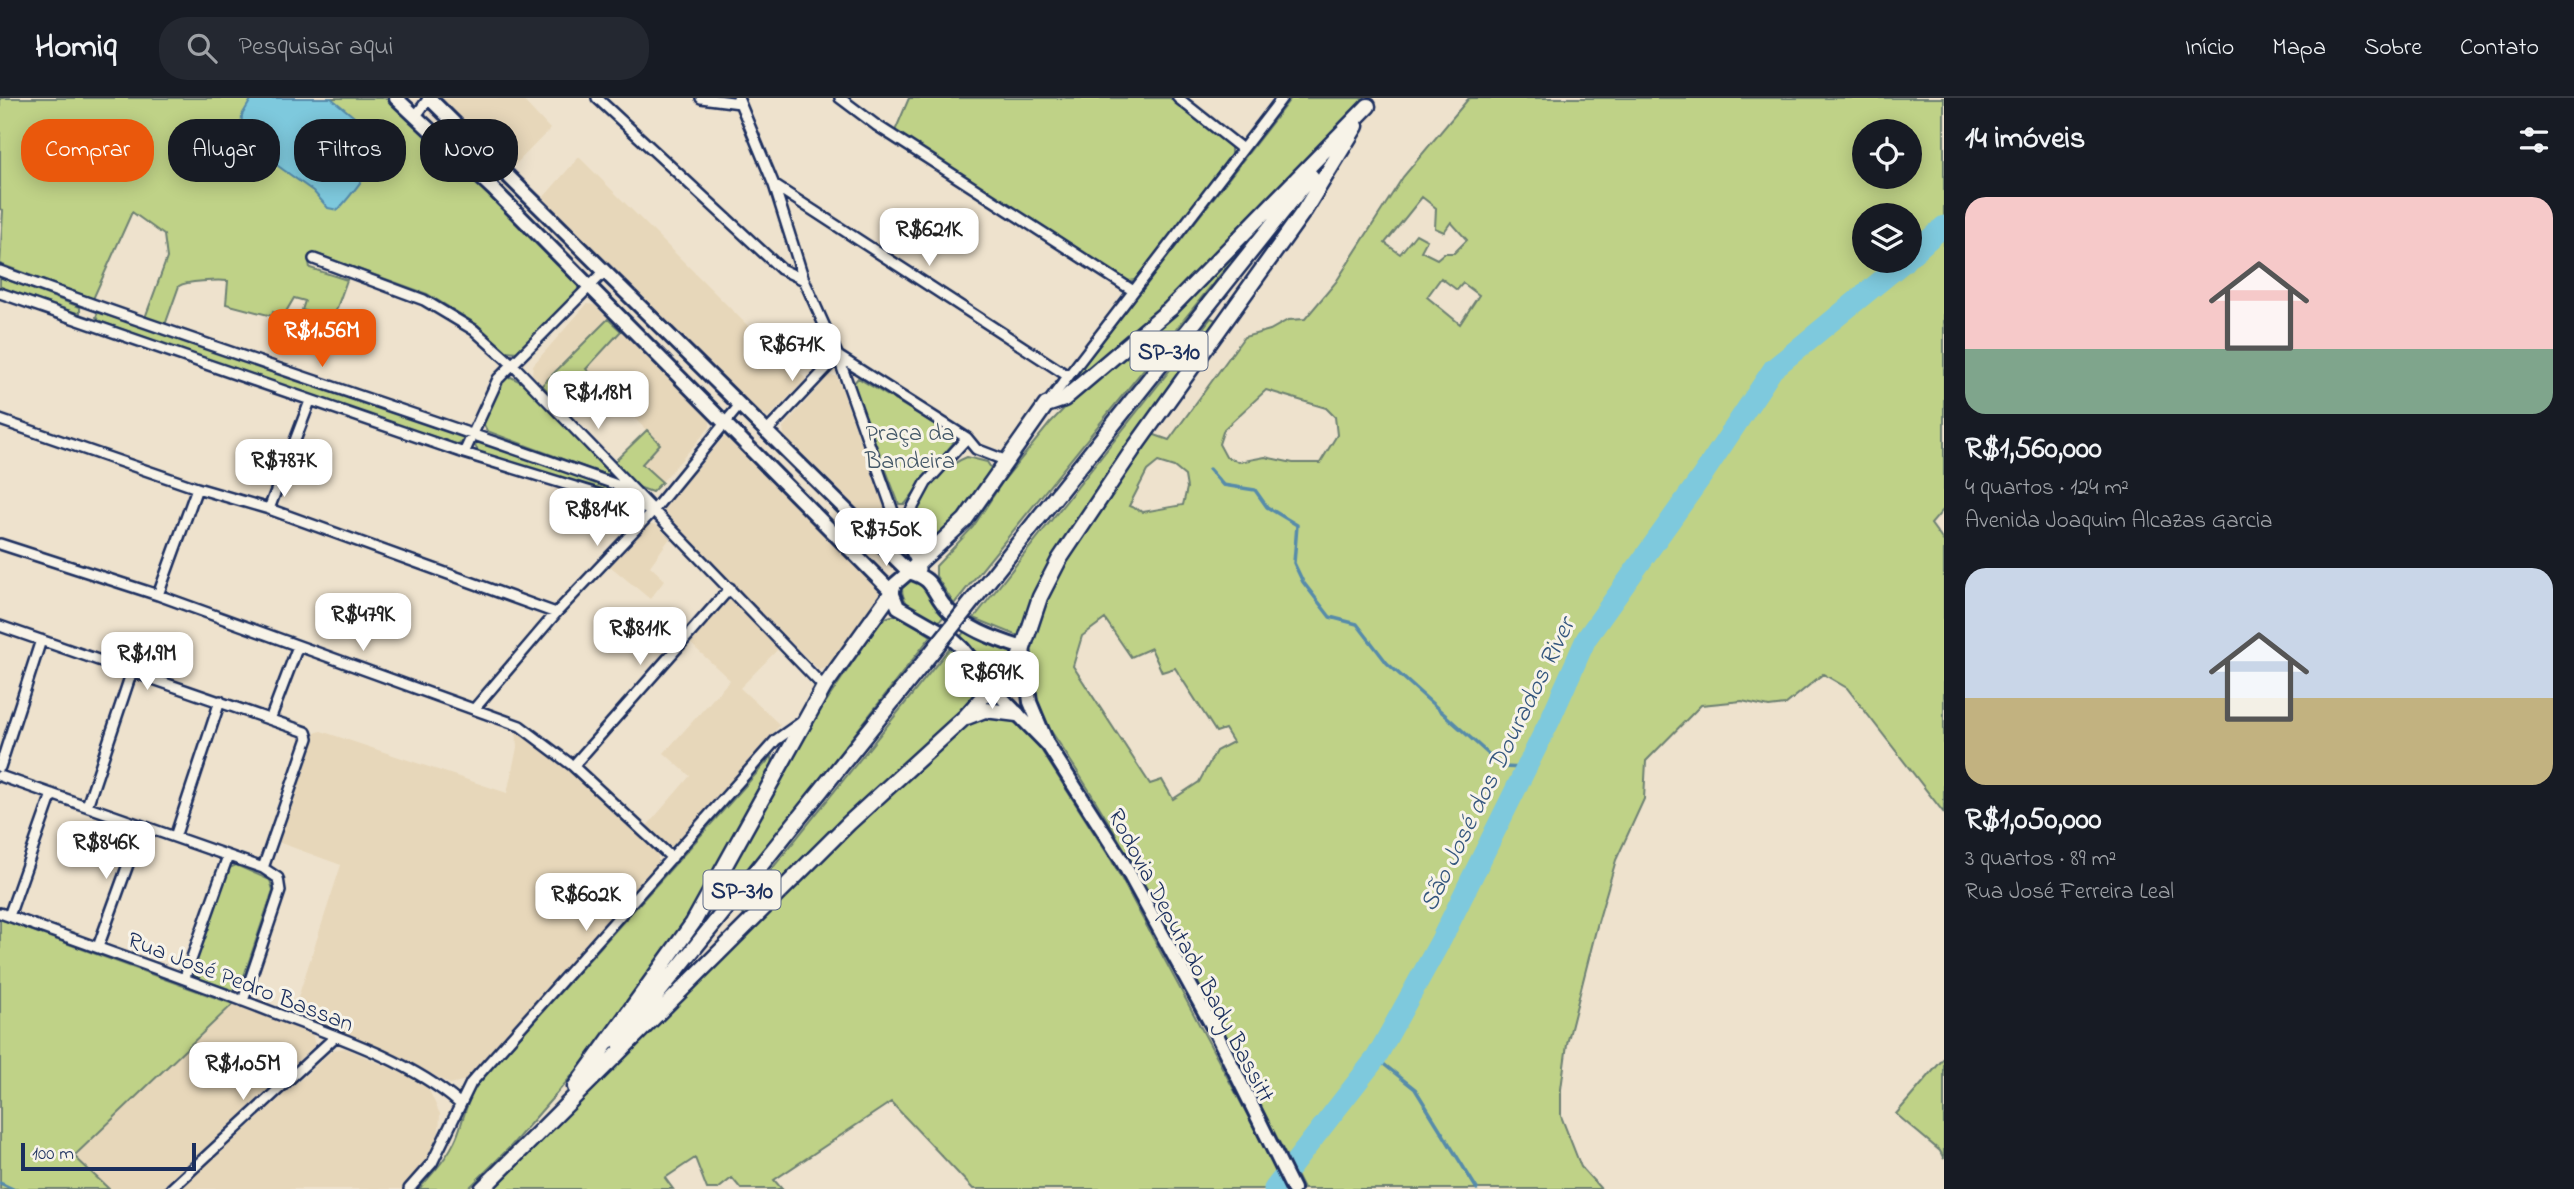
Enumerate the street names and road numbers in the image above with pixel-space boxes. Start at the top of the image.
road number: SP-310 [1130,332,1208,370]
street label: Rodovia Deputado Bady Bassitt [1096,803,1282,1110]
road number: SP-310 [704,870,780,910]
street label: Rua José Pedro Bassan [122,924,358,1043]

